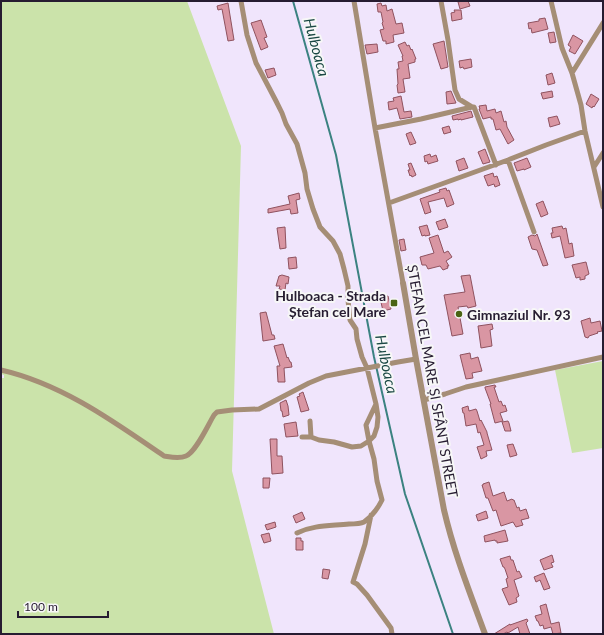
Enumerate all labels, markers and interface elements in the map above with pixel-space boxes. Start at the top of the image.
water label: Hulboaca [301,16,333,78]
street label: ȘTEFAN CEL MARE ȘI SFÂNT STREET [404,263,462,499]
place label: Hulboaca - Strada Ștefan cel Mare [275,287,387,320]
marker: Hulboaca - Strada Ștefan cel Mare [389,298,399,308]
place label: Gimnaziul Nr. 93 [467,306,571,323]
marker: Gimnaziul Nr. 93 [454,309,464,319]
water label: Hulboaca [372,333,402,395]
scale bar [18,593,108,619]
text: 100 m [24,599,58,614]

